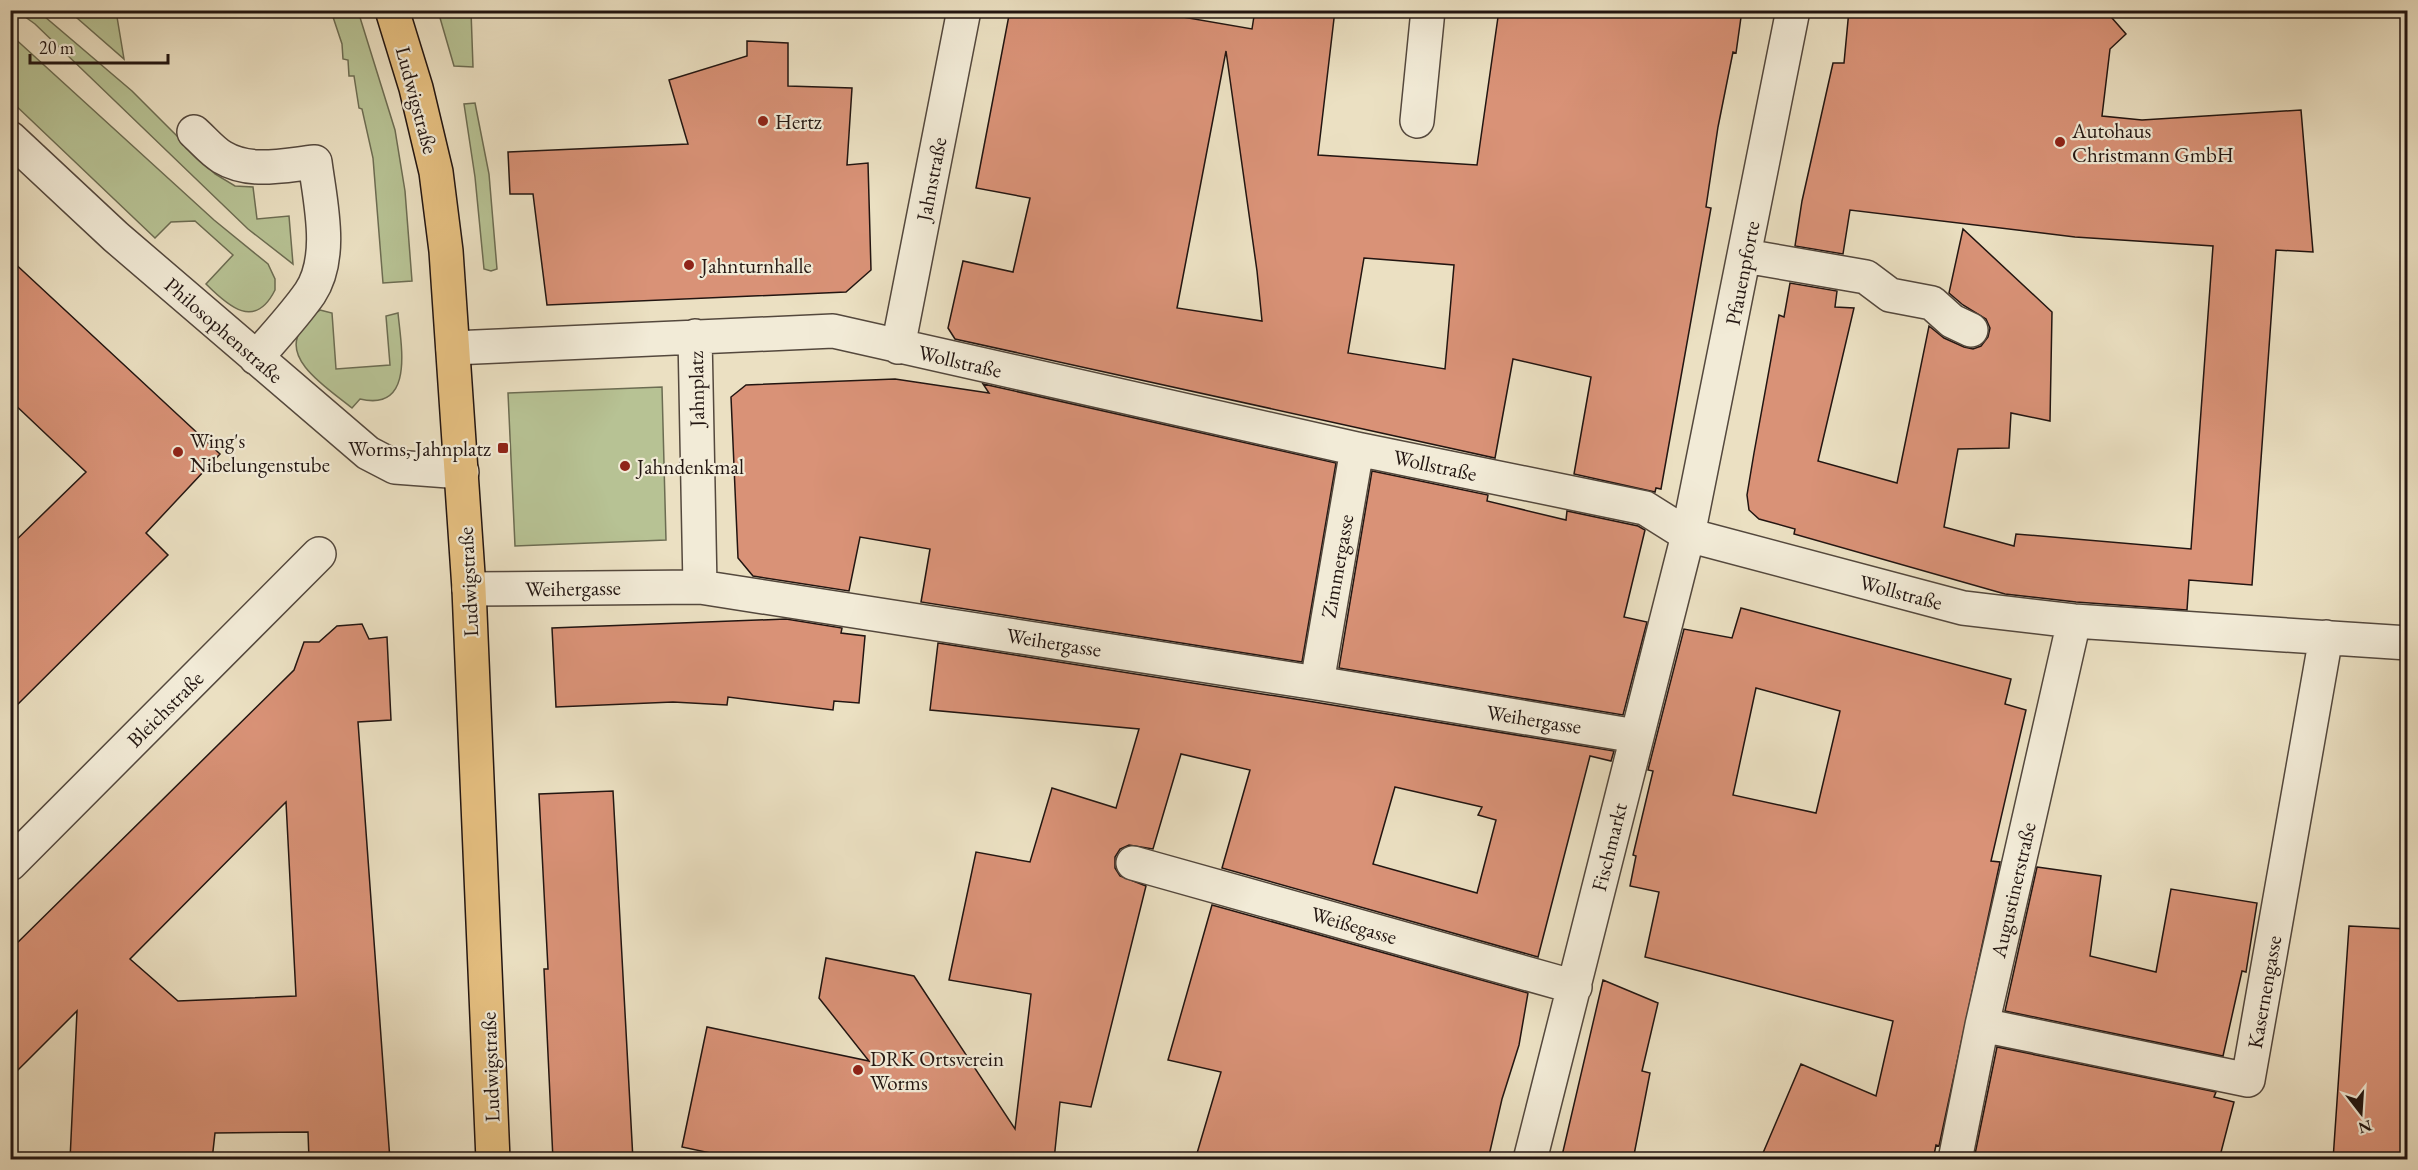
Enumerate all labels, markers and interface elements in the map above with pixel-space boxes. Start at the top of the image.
scale bar [30,27,168,65]
text: 20 m [39,36,74,59]
street label: Ludwigstraße [390,43,444,157]
place label: Hertz [775,108,822,135]
marker: Hertz [756,114,770,128]
place label: Autohaus Christmann GmbH [2071,117,2234,168]
street label: Jahnstraße [909,135,952,225]
marker: Autohaus Christmann GmbH [2053,135,2067,149]
street label: Pfauenpforte [1719,219,1765,327]
place label: Jahnturnhalle [699,252,812,279]
marker: Jahnturnhalle [682,258,696,272]
street label: Philosophenstraße [159,271,289,389]
street label: Wollstraße [916,338,1004,384]
street label: Jahnplatz [682,351,710,429]
place label: Wing's Nibelungenstube [190,427,330,478]
place label: Worms, Jahnplatz [348,435,491,462]
marker: Worms, Jahnplatz [496,441,510,455]
street label: Wollstraße [1391,443,1479,487]
marker: Wing's Nibelungenstube [171,445,185,459]
place label: Jahndenkmal [635,453,744,480]
marker: Jahndenkmal [618,459,632,473]
street label: Zimmergasse [1315,512,1359,620]
street label: Ludwigstraße [452,526,484,638]
street label: Wollstraße [1857,568,1945,616]
street label: Weihergasse [525,574,621,602]
street label: Weihergasse [1005,621,1103,663]
street label: Bleichstraße [121,665,209,753]
street label: Weihergasse [1485,698,1583,740]
street label: Fischmarkt [1585,800,1633,894]
street label: Augustinerstraße [1984,820,2042,961]
street label: Weißegasse [1308,900,1400,950]
street label: Kasernengasse [2241,933,2287,1051]
street label: Ludwigstraße [475,1011,505,1123]
place label: DRK Ortsverein Worms [870,1045,1004,1096]
marker: DRK Ortsverein Worms [851,1063,865,1077]
north arrow [2331,1083,2391,1143]
text: N [2356,1115,2375,1139]

